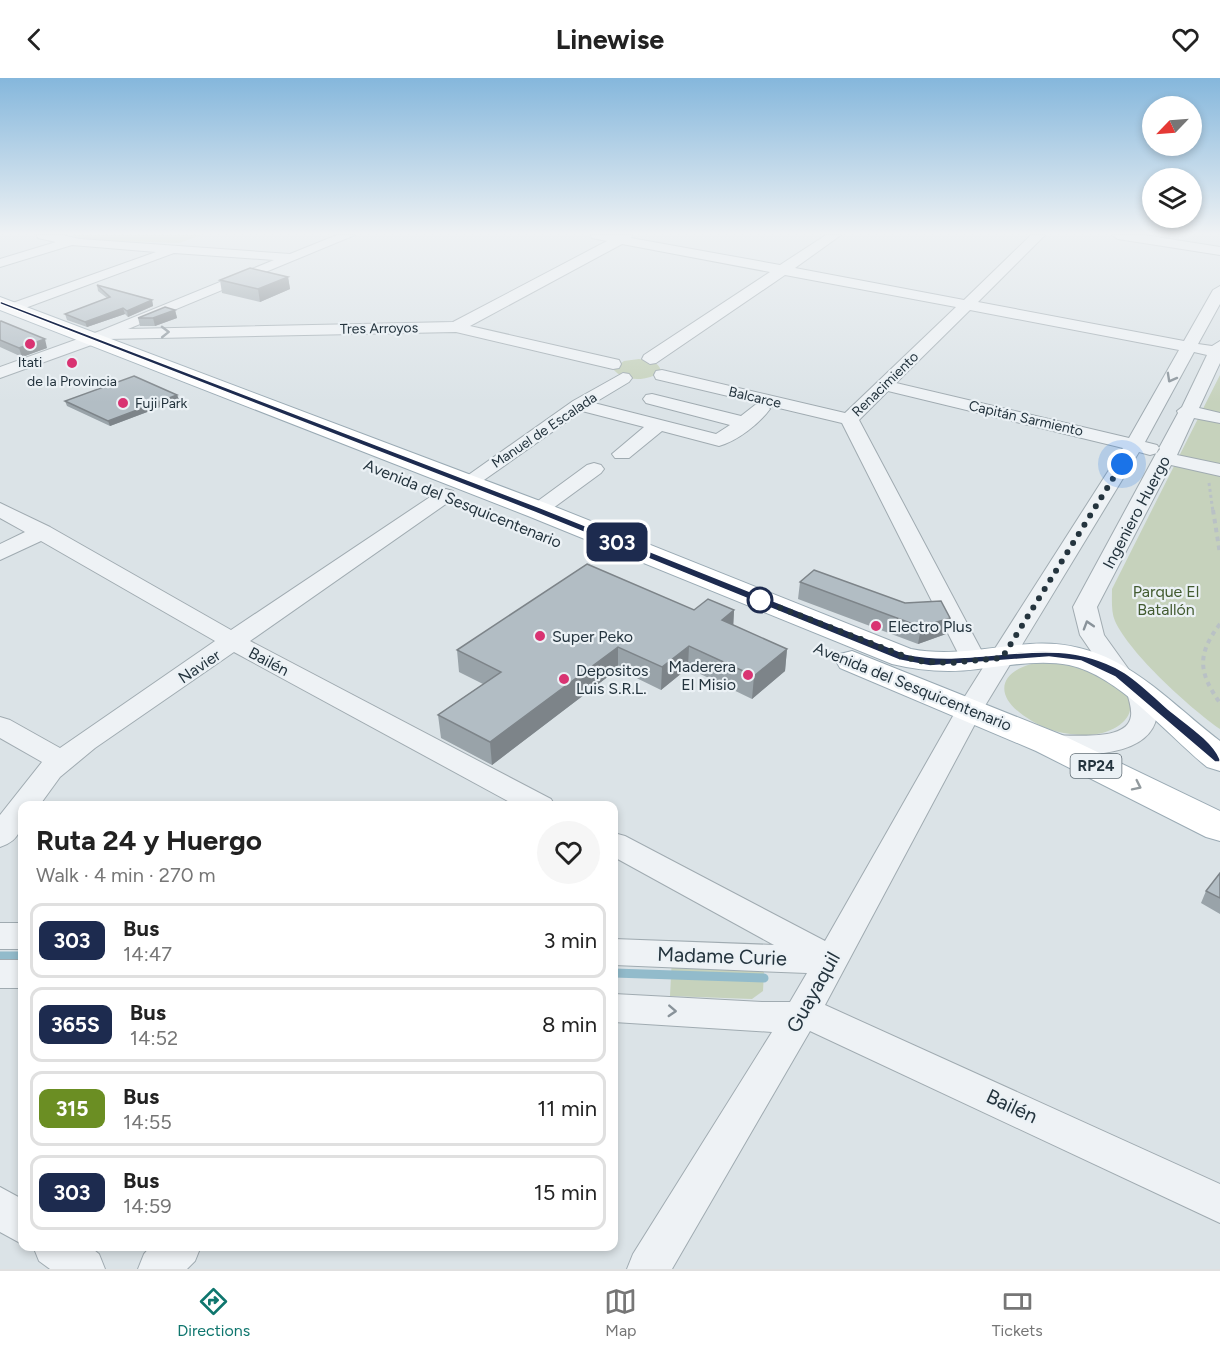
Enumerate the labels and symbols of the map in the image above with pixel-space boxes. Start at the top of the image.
north arrow [1142,96,1202,156]
street label: Tres Arroyos [340,319,418,338]
one-way arrow [160,326,169,338]
marker: Itati [23,337,37,351]
street label: Renacimiento [848,348,922,420]
place label: Itati [18,354,42,371]
marker: de la Provincia [65,356,79,370]
one-way arrow [1167,371,1178,382]
place label: de la Provincia [27,373,117,390]
street label: Balcarce [727,383,783,412]
street label: Manuel de Escalada [488,389,600,472]
place label: Fuji Park [135,395,188,412]
marker: Fuji Park [116,396,130,410]
street label: Capitán Sarmiento [967,397,1085,440]
your location [1107,449,1137,479]
street label: Ingeniero Huergo [1099,453,1174,572]
street label: Avenida del Sesquicentenario [361,455,565,552]
line badge: 303 [582,522,652,562]
park label: Parque El Batallón [1133,582,1199,619]
unlabelled marker [747,587,773,613]
place label: Electro Plus [888,617,972,636]
marker: Electro Plus [869,619,883,633]
one-way arrow [1083,620,1095,631]
place label: Super Peko [552,627,633,646]
marker: Super Peko [533,629,547,643]
street label: Avenida del Sesquicentenario [811,638,1015,735]
street label: Bailén [245,643,292,680]
street label: Navier [175,645,224,687]
place label: Maderera El Misio [668,657,736,694]
place label: Depositos Luis S.R.L. [576,661,648,698]
marker: Maderera El Misio [741,668,755,682]
marker: Depositos Luis S.R.L. [557,672,571,686]
road number: RP24 [1070,754,1122,778]
one-way arrow [1131,779,1142,790]
street label: Madame Curie [657,942,787,970]
street label: Guayaquil [781,947,845,1037]
one-way arrow [667,1005,676,1018]
street label: Bailén [983,1084,1041,1128]

